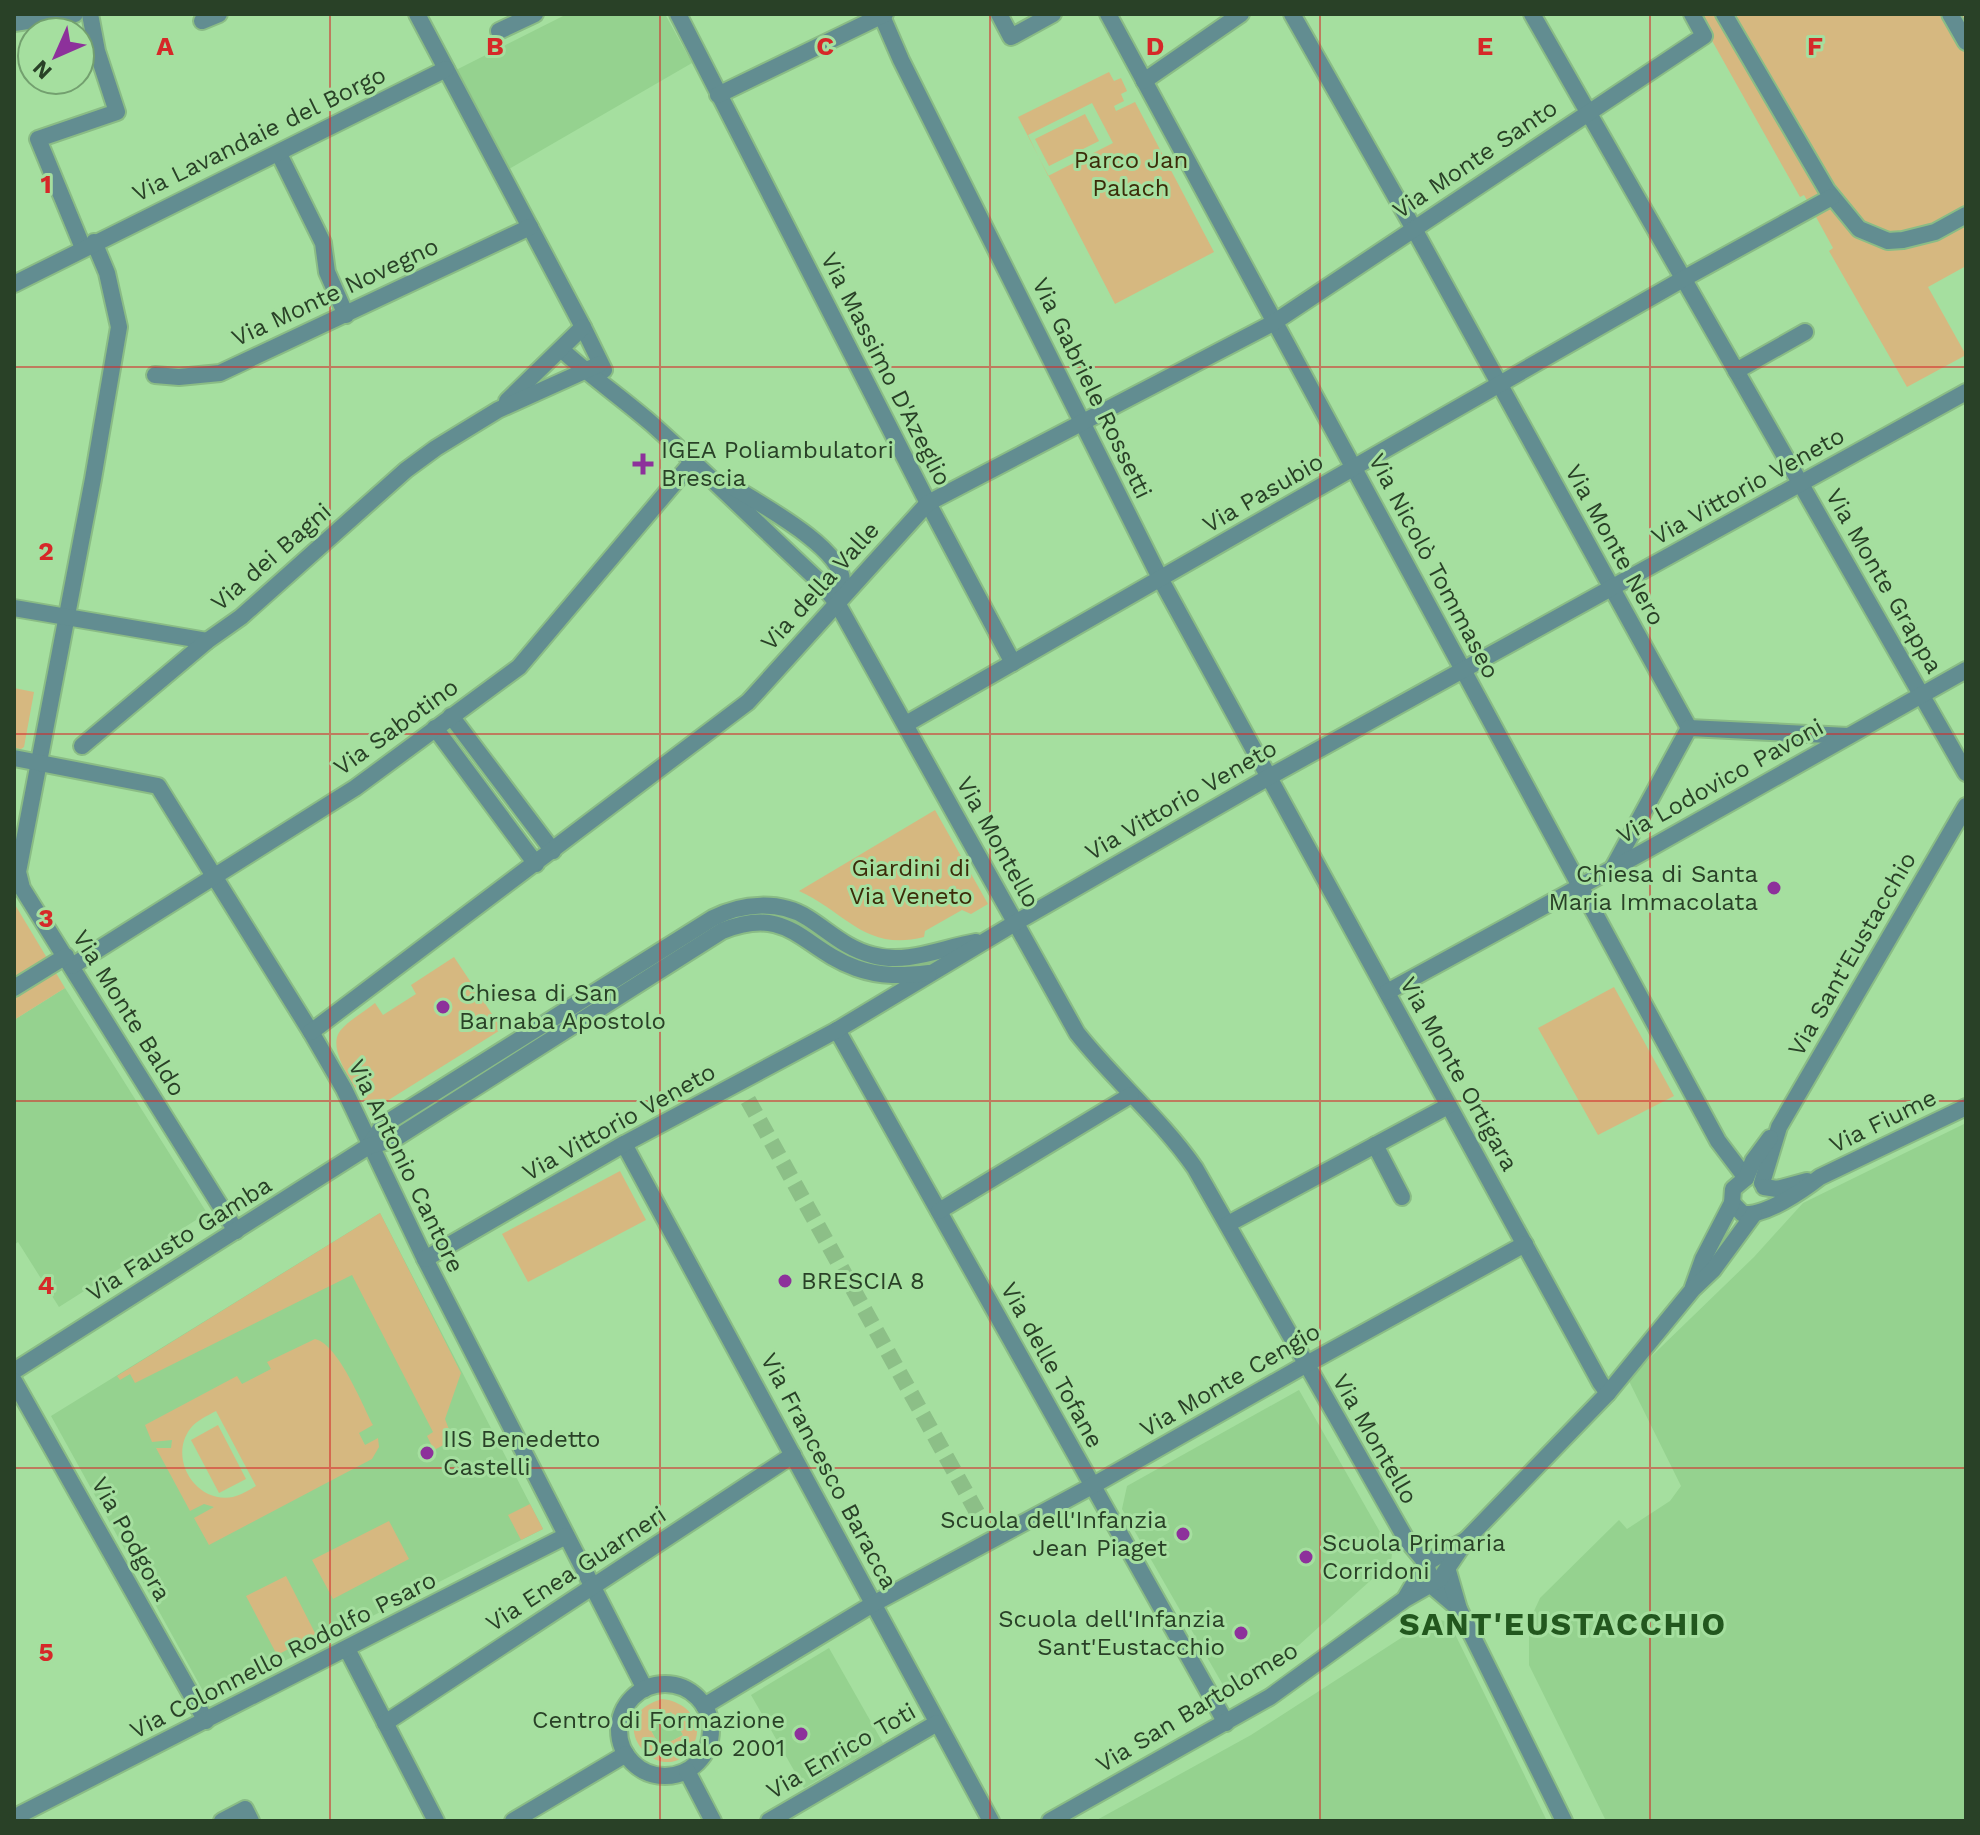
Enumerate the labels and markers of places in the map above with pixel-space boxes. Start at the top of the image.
place label: IGEA Poliambulatori Brescia [661,436,894,492]
marker: IGEA Poliambulatori Brescia [632,453,654,475]
place label: Chiesa di Santa Maria Immacolata [1548,860,1758,916]
marker: Chiesa di Santa Maria Immacolata [1765,879,1783,897]
place label: Chiesa di San Barnaba Apostolo [459,979,666,1035]
marker: Chiesa di San Barnaba Apostolo [434,998,452,1016]
place label: BRESCIA 8 [801,1267,925,1295]
marker: BRESCIA 8 [776,1272,794,1290]
place label: IIS Benedetto Castelli [443,1425,601,1481]
marker: IIS Benedetto Castelli [418,1444,436,1462]
place label: Scuola dell'Infanzia Jean Piaget [940,1506,1167,1562]
marker: Scuola dell'Infanzia Jean Piaget [1174,1525,1192,1543]
place label: Scuola Primaria Corridoni [1322,1529,1506,1585]
marker: Scuola Primaria Corridoni [1297,1548,1315,1566]
place label: Scuola dell'Infanzia Sant'Eustacchio [998,1605,1225,1661]
marker: Scuola dell'Infanzia Sant'Eustacchio [1232,1624,1250,1642]
place label: Centro di Formazione Dedalo 2001 [532,1706,785,1762]
marker: Centro di Formazione Dedalo 2001 [792,1725,810,1743]

